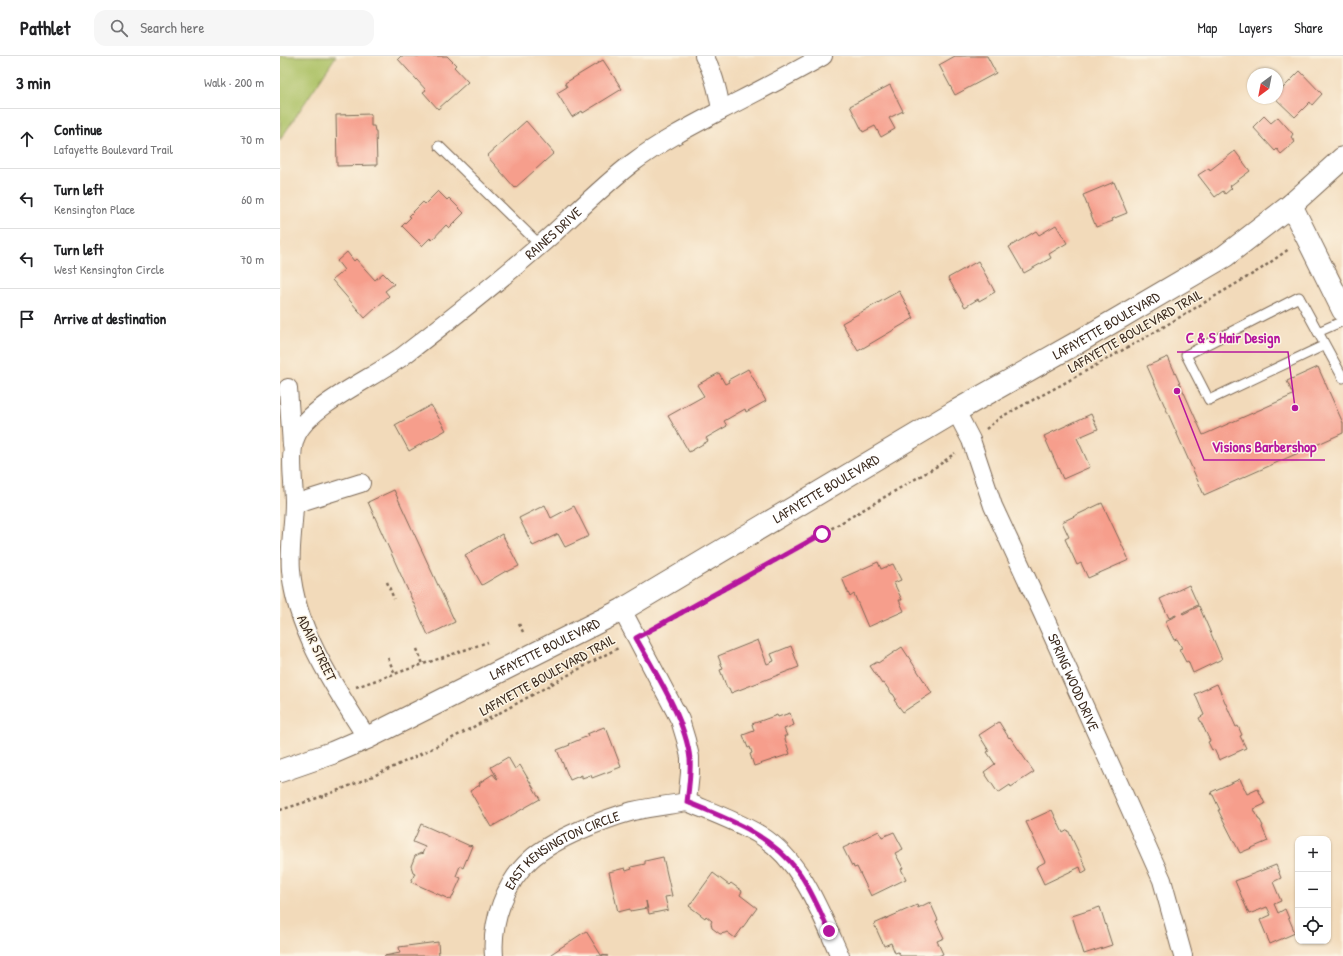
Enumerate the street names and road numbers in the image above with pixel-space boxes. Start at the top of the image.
street label: RAINES DRIVE [520,202,585,263]
street label: LAFAYETTE BOULEVARD TRAIL [1064,284,1205,377]
street label: LAFAYETTE BOULEVARD [1049,286,1163,364]
street label: LAFAYETTE BOULEVARD [769,449,883,527]
street label: ADAIR STREET [293,612,342,684]
street label: LAFAYETTE BOULEVARD [486,613,603,684]
street label: LAFAYETTE BOULEVARD TRAIL [476,629,618,720]
street label: SPRING WOOD DRIVE [1044,630,1104,734]
street label: EAST KENSINGTON CIRCLE [500,806,622,893]

